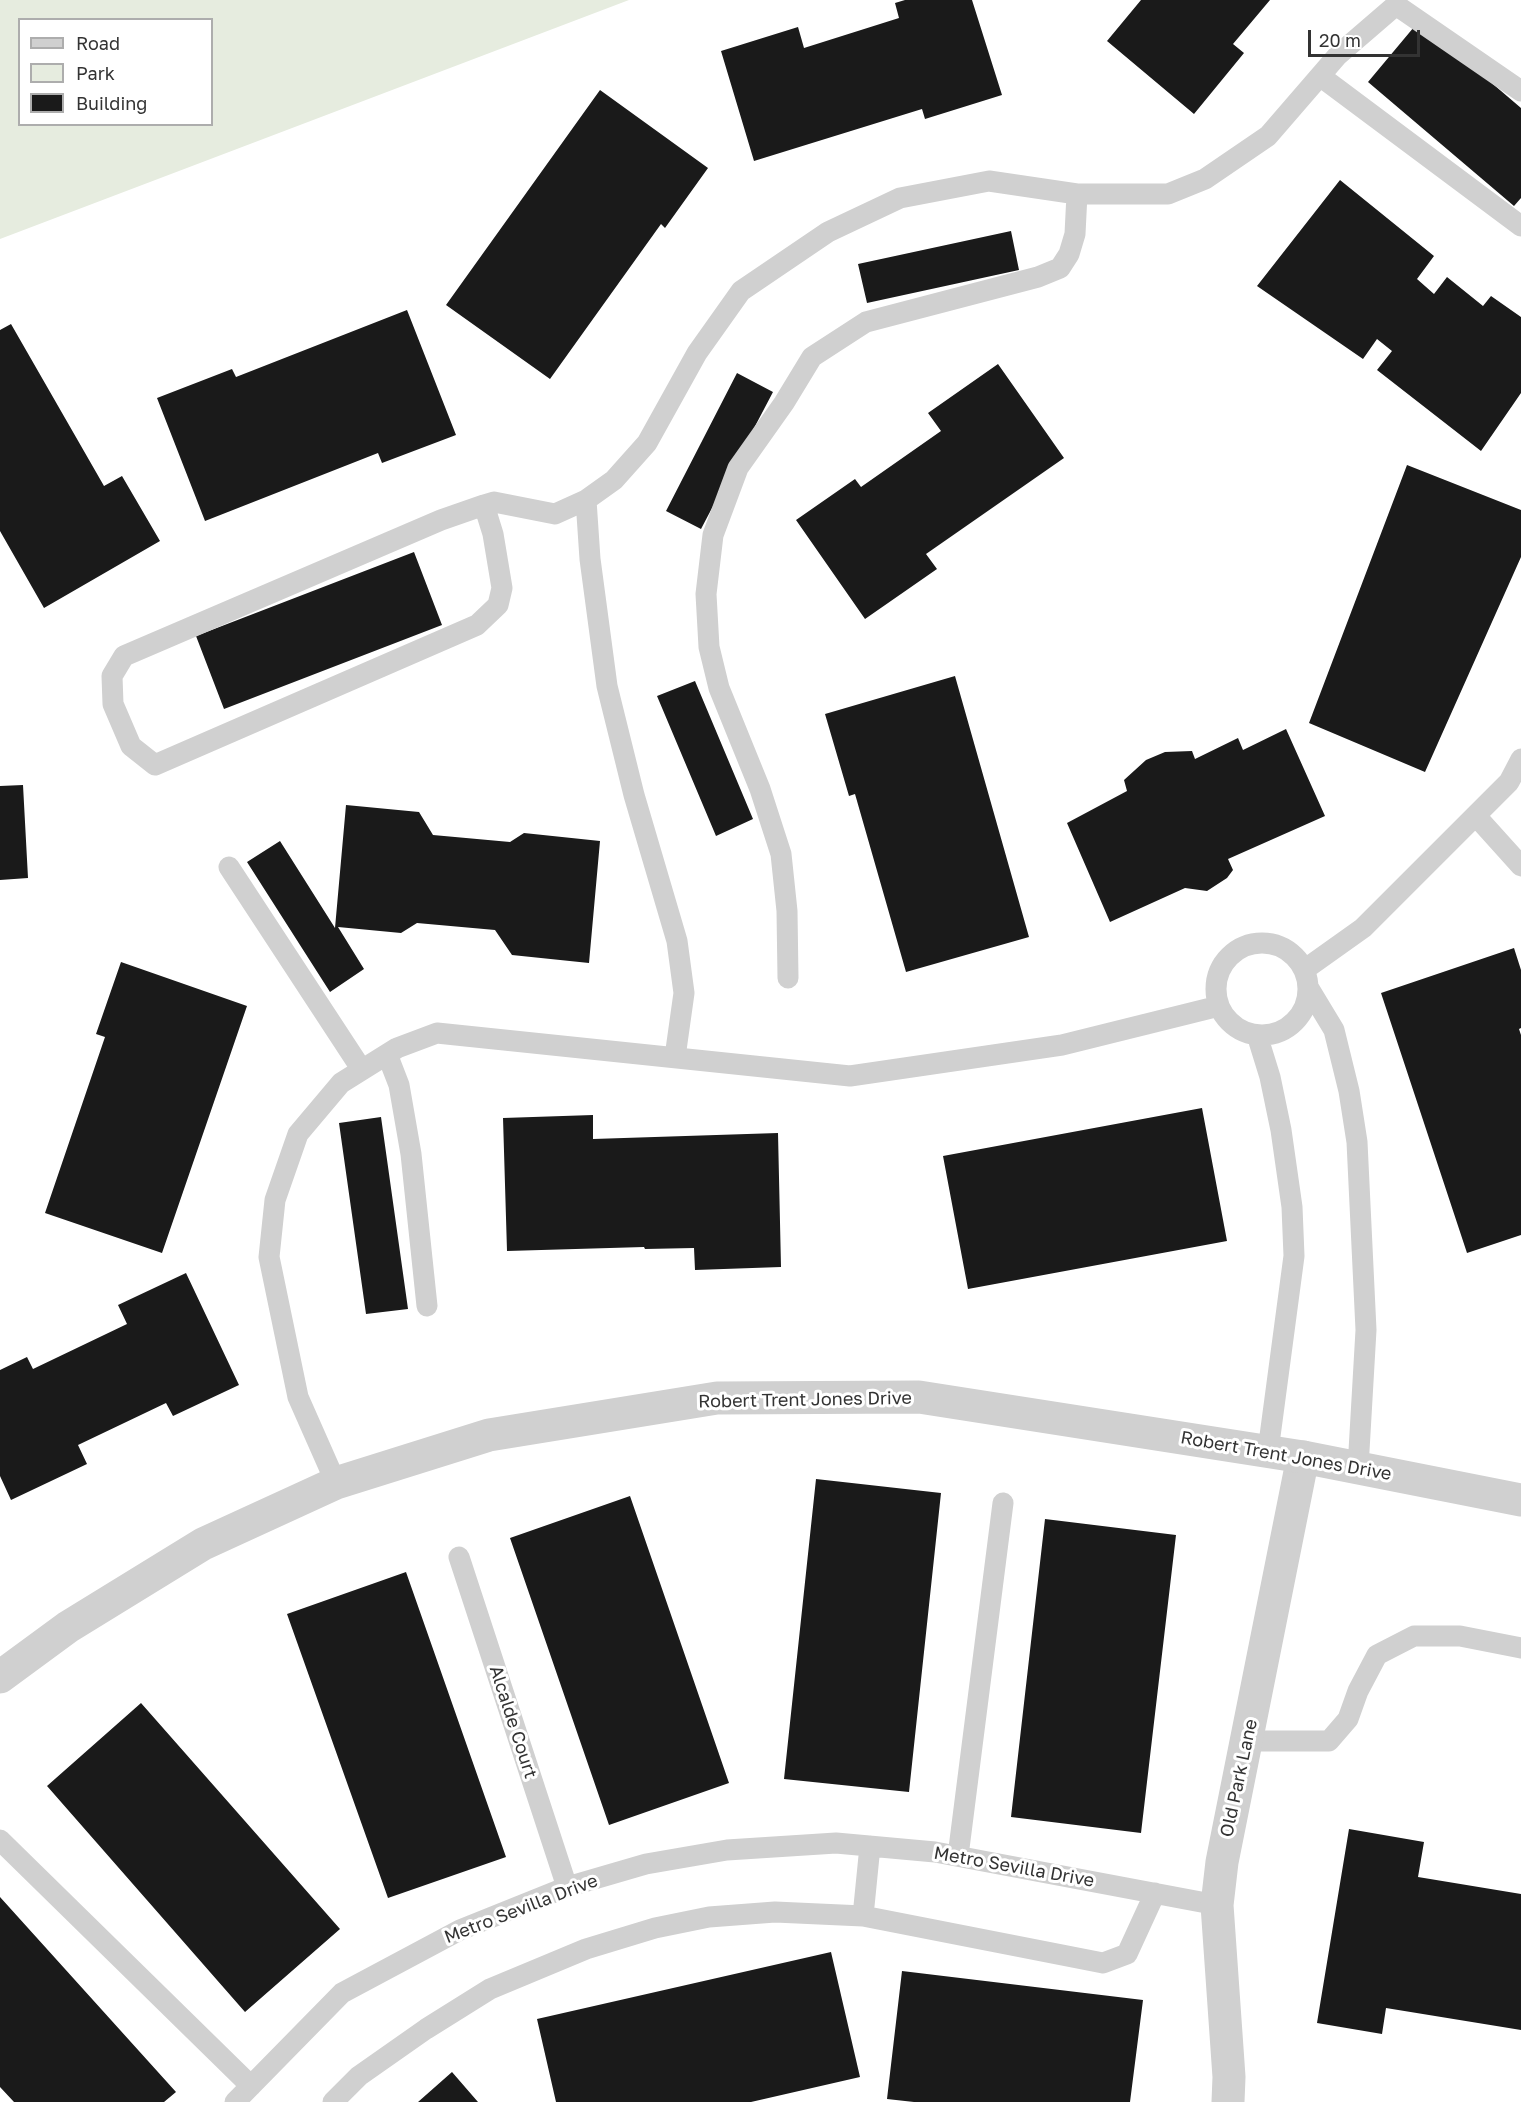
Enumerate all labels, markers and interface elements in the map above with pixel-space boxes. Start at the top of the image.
legend [18,18,213,126]
scale bar [1311,18,1424,56]
text: 20 m [1319,29,1361,51]
text: Road [76,32,120,54]
text: Park [76,62,115,84]
text: Building [76,92,147,114]
street label: Robert Trent Jones Drive [698,1387,912,1413]
street label: Robert Trent Jones Drive [1179,1427,1393,1485]
street label: Alcalde Court [485,1663,541,1781]
street label: Old Park Lane [1216,1717,1262,1839]
street label: Metro Sevilla Drive [932,1842,1096,1892]
street label: Metro Sevilla Drive [441,1870,601,1948]

